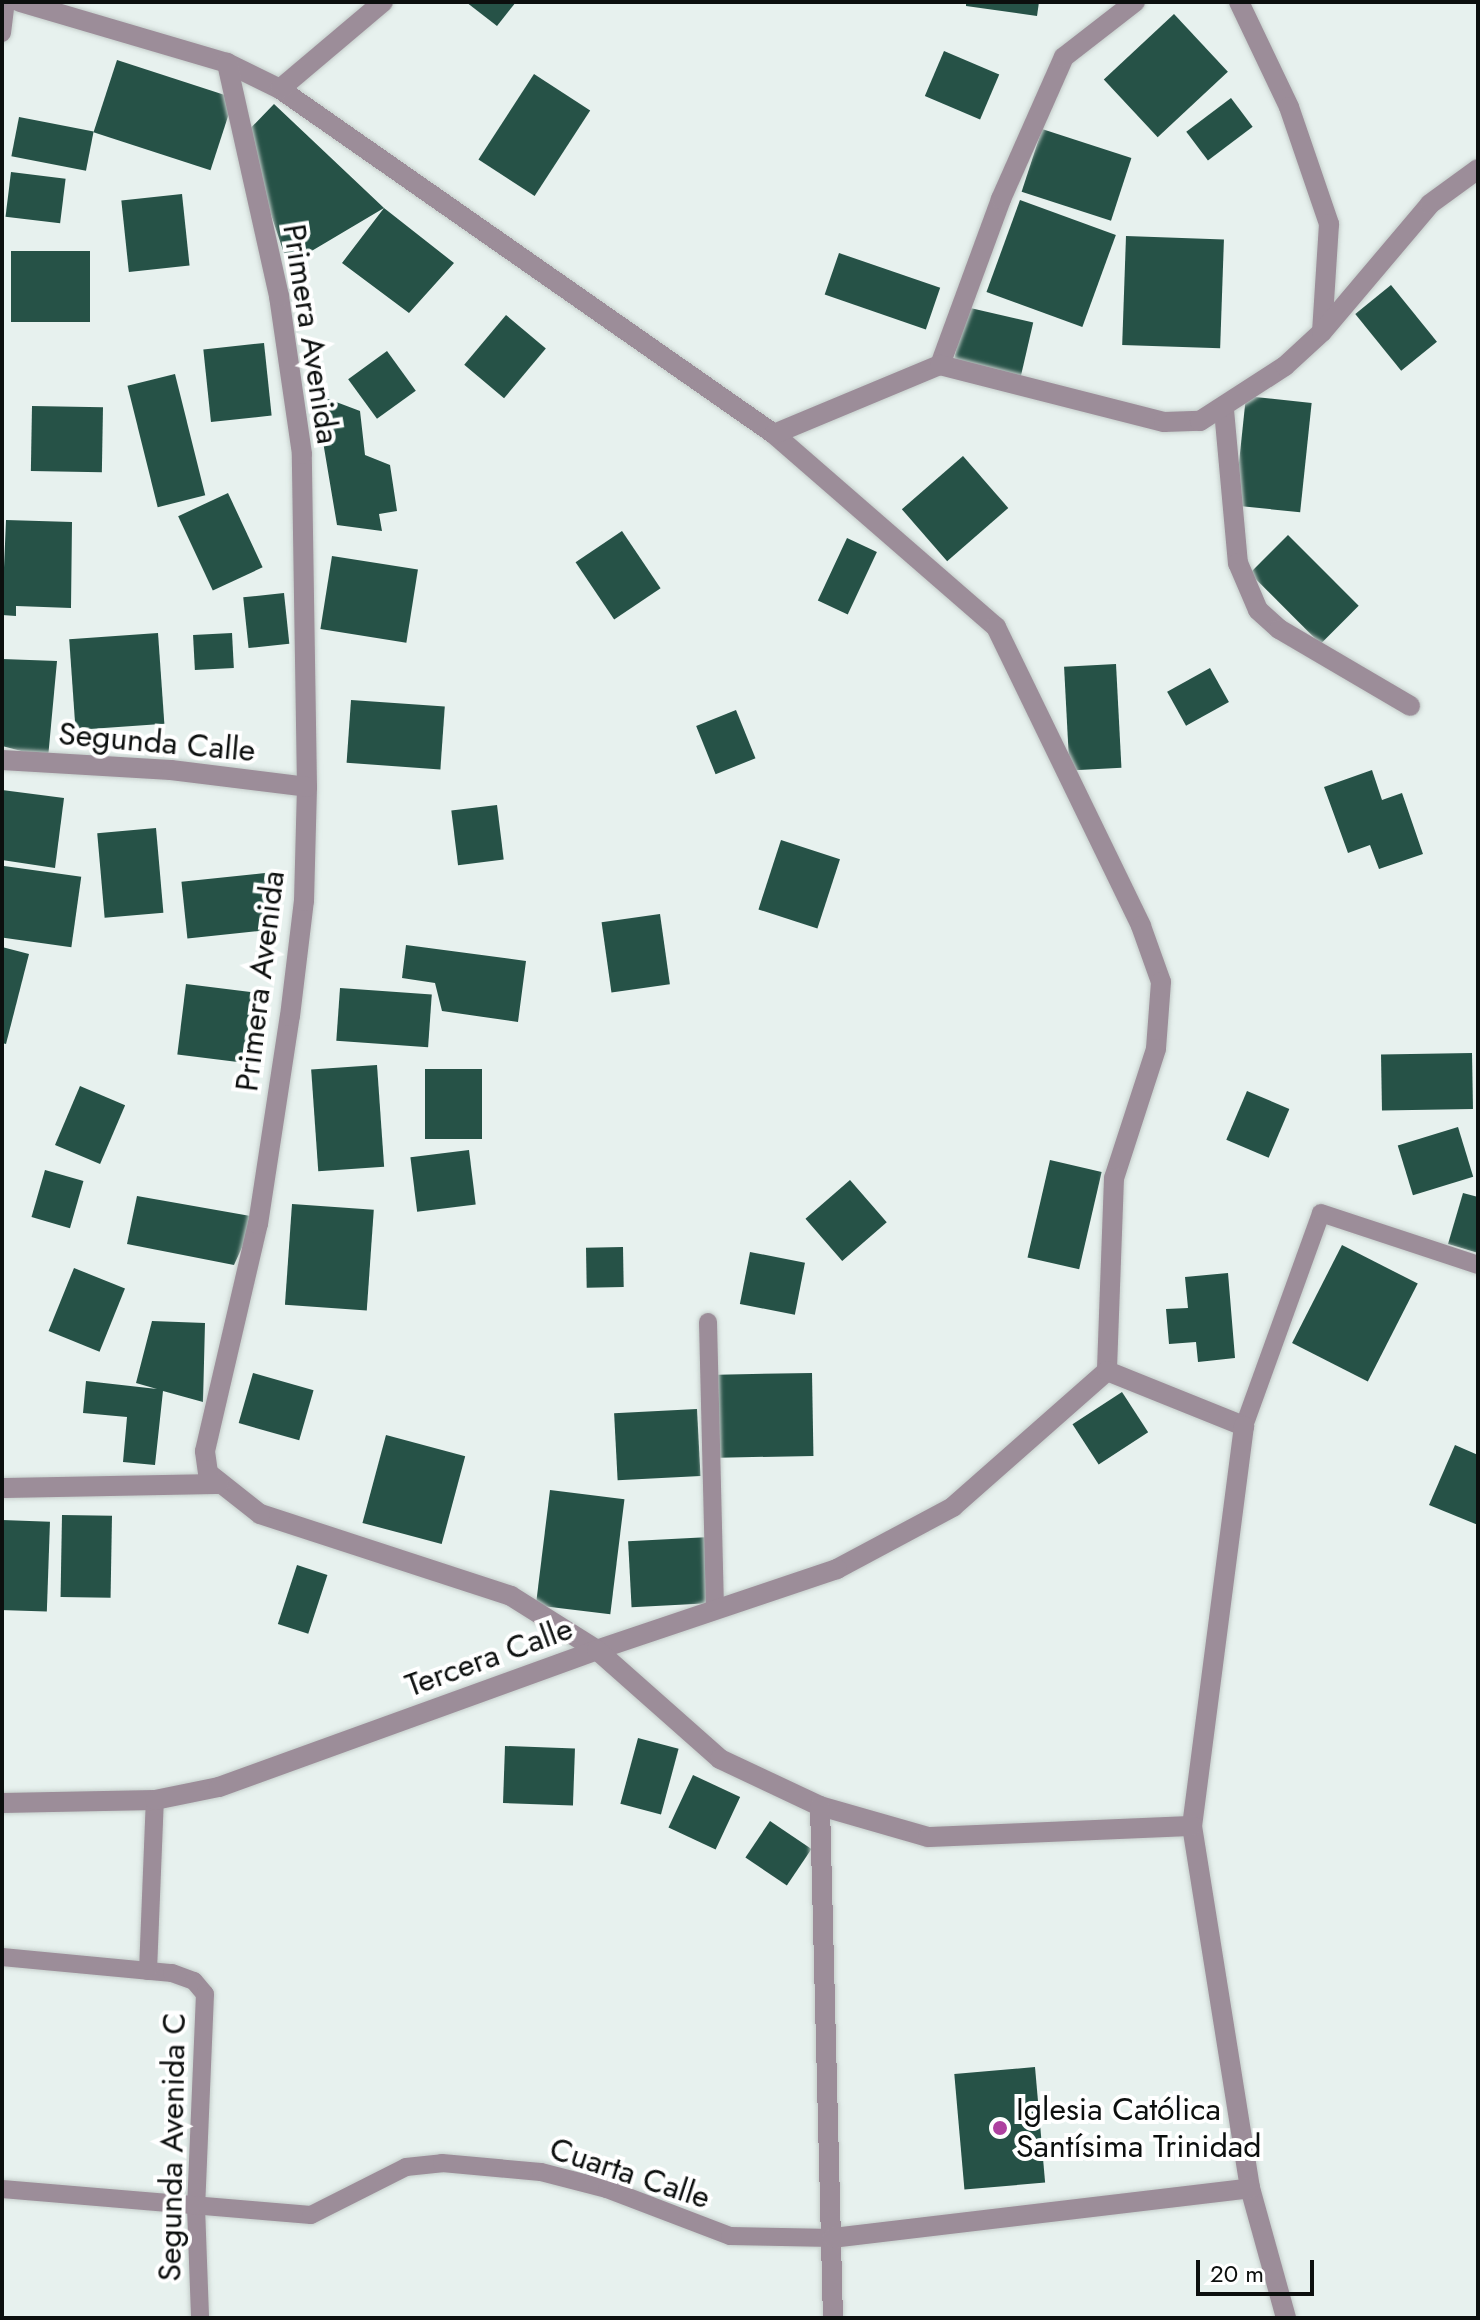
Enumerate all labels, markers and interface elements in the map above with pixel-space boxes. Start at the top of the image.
street label: Primera Avenida [275,221,347,447]
street label: Segunda Calle [57,714,257,770]
street label: Primera Avenida [227,869,293,1093]
street label: Tercera Calle [400,1609,578,1705]
street label: Segunda Avenida C [150,2012,194,2282]
place label: Iglesia Católica Santísima Trinidad [1016,2091,1262,2166]
marker: Iglesia Católica Santísima Trinidad [991,2119,1009,2137]
street label: Cuarta Calle [545,2129,715,2217]
scale bar [1200,2244,1318,2294]
text: 20 m [1210,2256,1264,2291]

